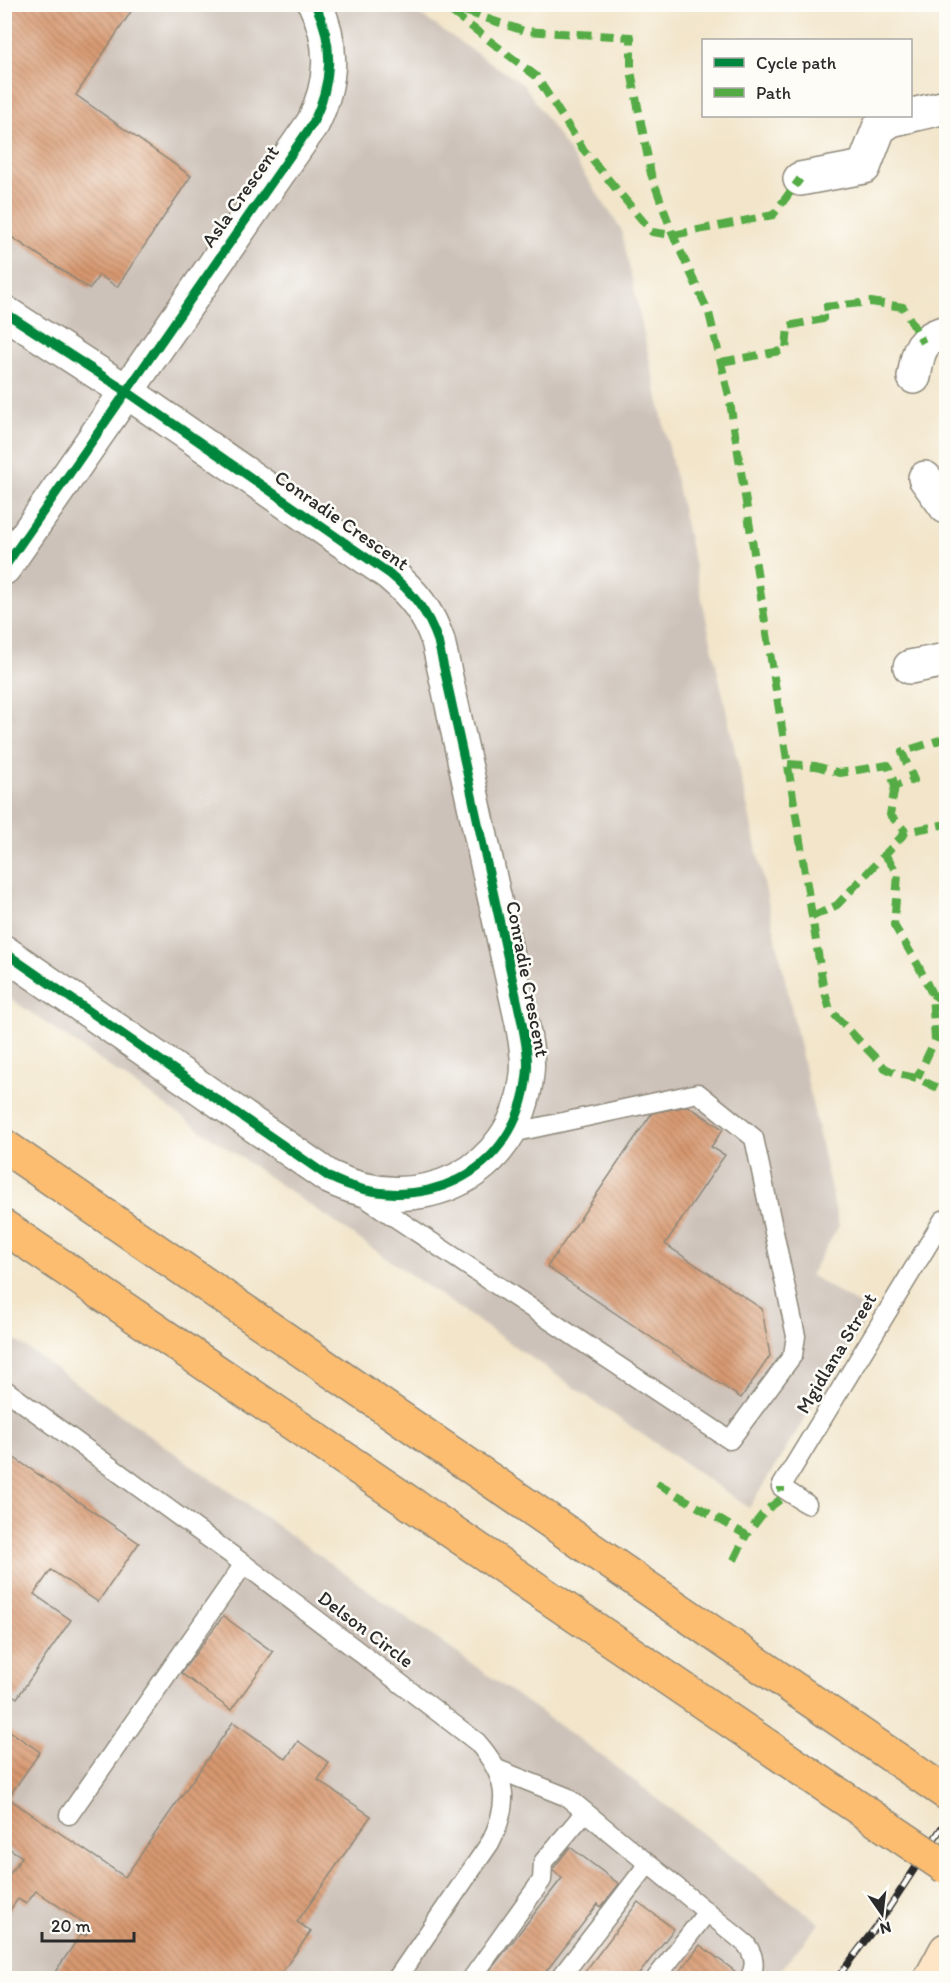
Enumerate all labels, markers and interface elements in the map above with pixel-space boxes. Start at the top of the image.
legend [702,39,912,117]
text: Cycle path [756,52,837,74]
text: Path [756,82,791,104]
street label: Asla Crescent [196,140,284,252]
street label: Conradie Crescent [270,465,414,576]
street label: Conradie Crescent [501,899,555,1060]
street label: Mgidlana Street [791,1288,881,1418]
street label: Delson Circle [313,1585,419,1673]
north arrow [852,1884,912,1944]
scale bar [42,1905,134,1943]
text: 20 m [51,1915,91,1937]
text: N [878,1918,893,1939]

